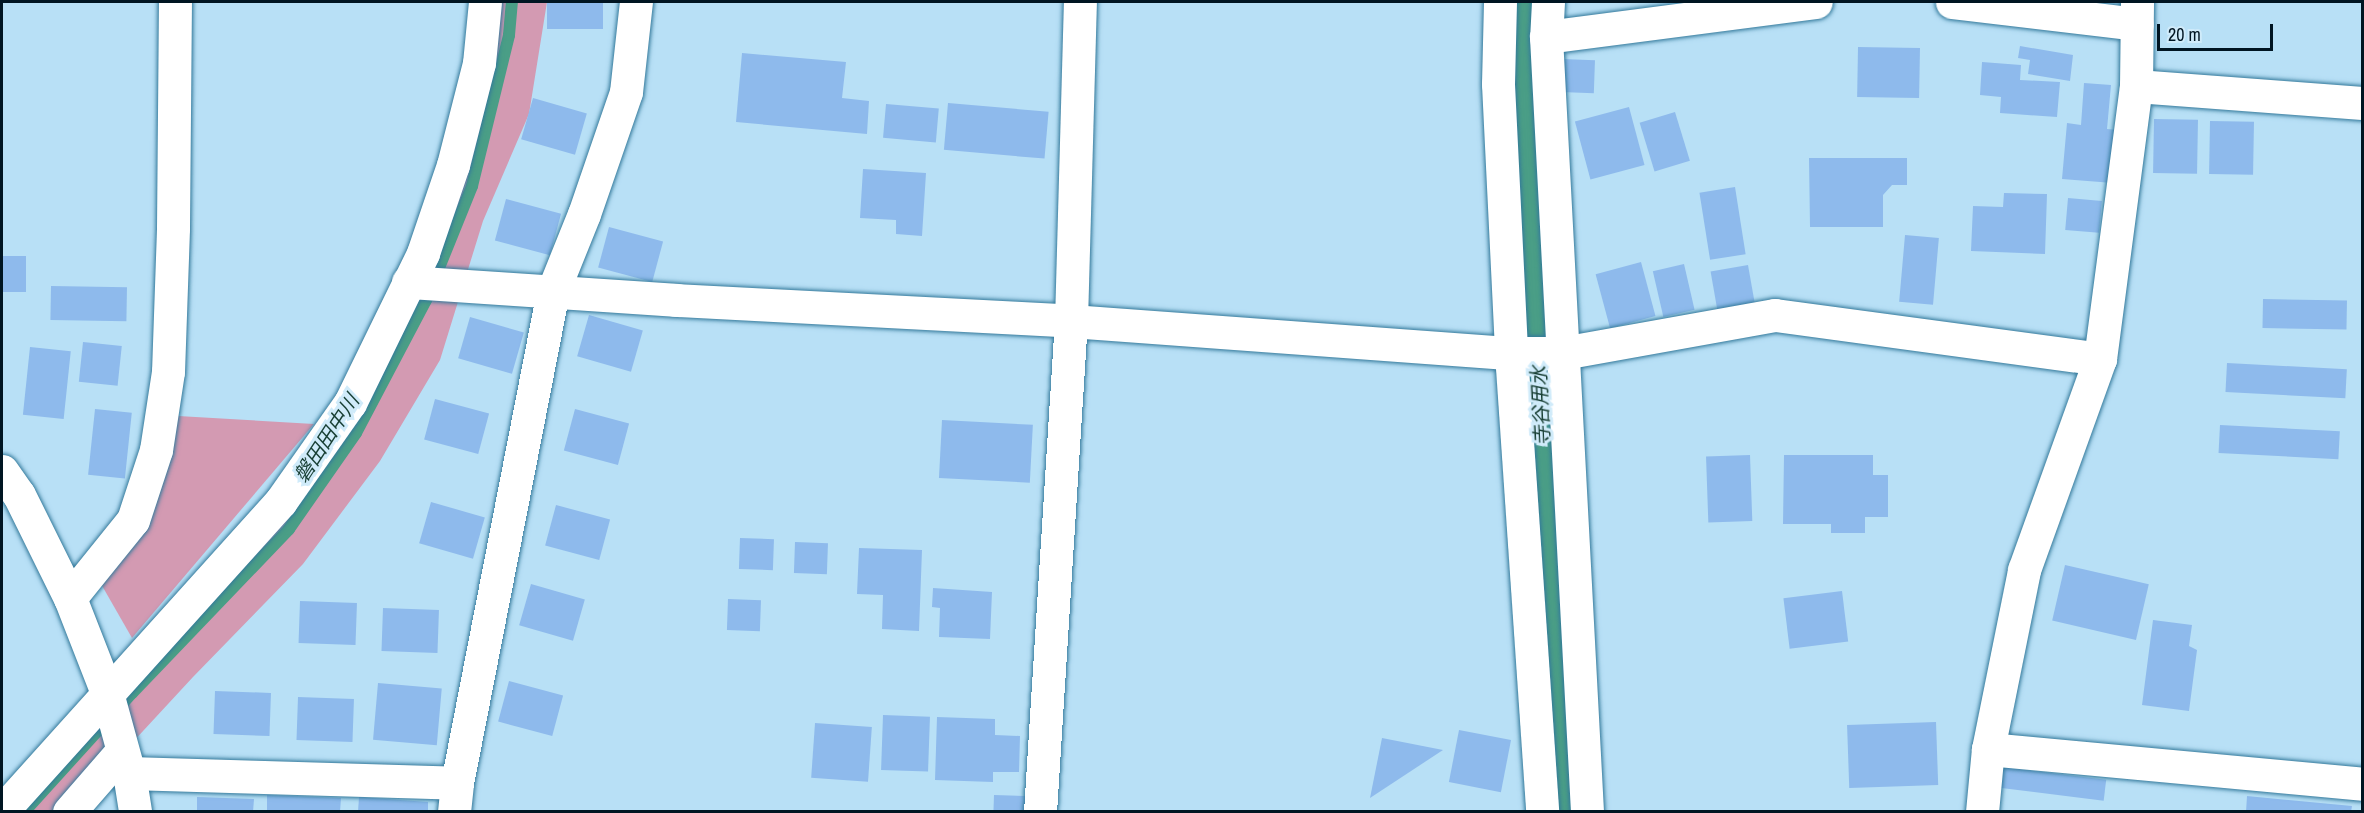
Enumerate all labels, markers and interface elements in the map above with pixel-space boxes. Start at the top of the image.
scale bar [2160,12,2276,50]
text: 20 m [2168,22,2201,47]
water label: 寺谷用水 [1526,365,1554,447]
water label: 磐田田中川 [289,390,363,486]

